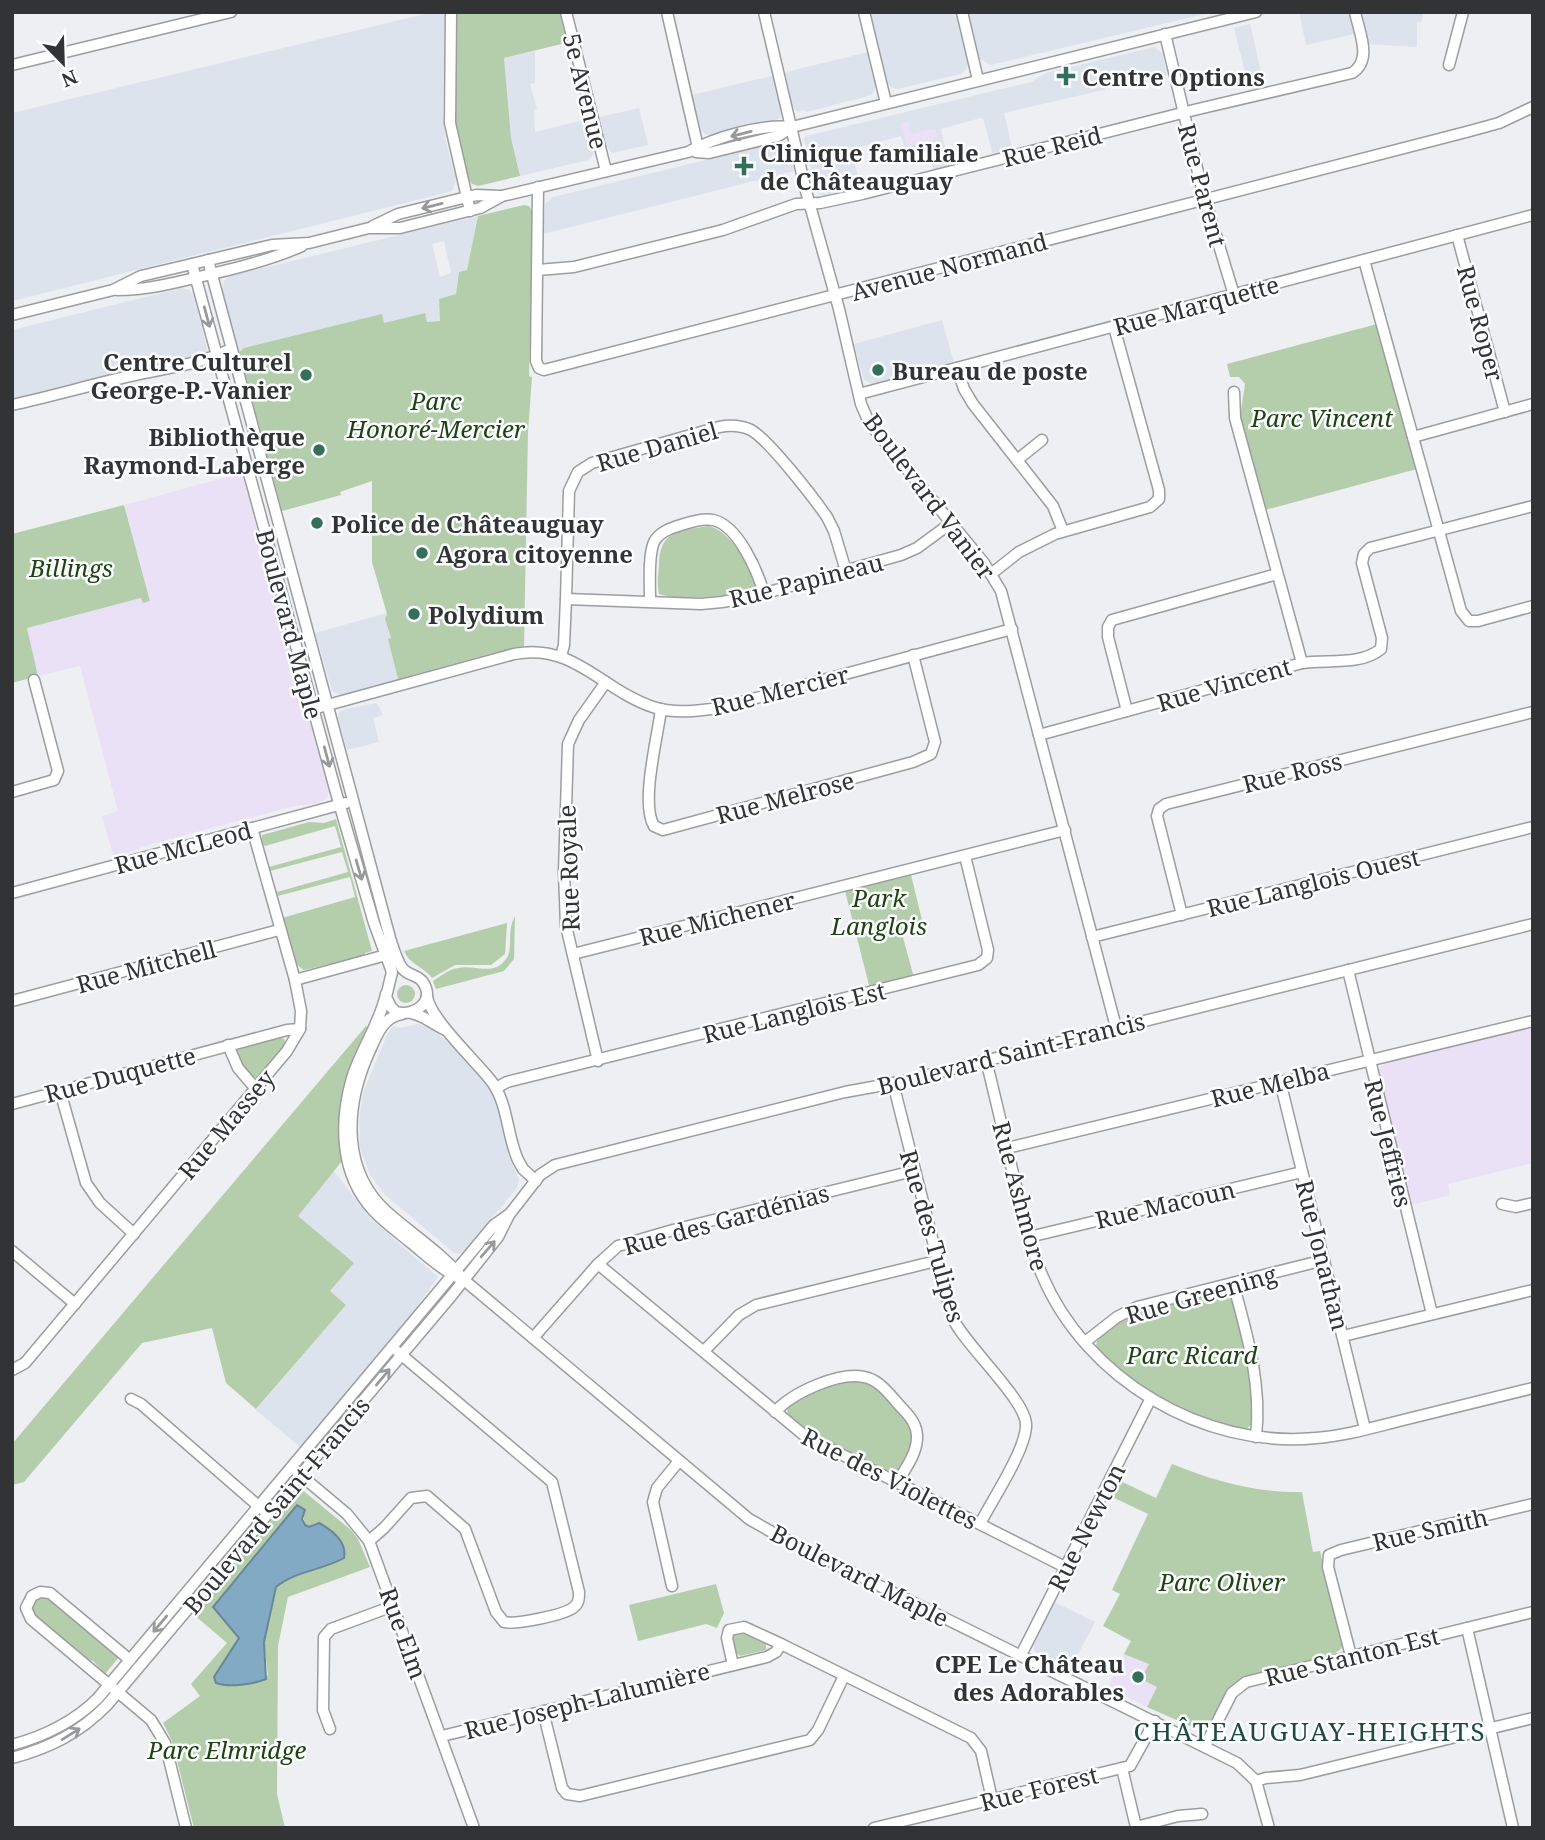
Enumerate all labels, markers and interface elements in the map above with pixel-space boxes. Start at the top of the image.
north arrow [28,28,98,98]
street label: 5e Avenue [556,30,616,152]
place label: Centre Options [1082,60,1265,93]
text: N [58,64,82,94]
marker: Centre Options [1056,66,1076,86]
street label: Rue Reid [999,118,1105,174]
street label: Rue Parent [1171,120,1235,250]
one-way arrow [730,128,752,141]
place label: Clinique familiale de Châteauguay [760,136,979,197]
marker: Clinique familiale de Châteauguay [734,156,754,176]
one-way arrow [421,199,444,213]
street label: Avenue Normand [847,224,1051,308]
street label: Rue Roper [1450,261,1512,385]
street label: Rue Marquette [1110,267,1282,343]
one-way arrow [201,306,214,328]
place label: Centre Culturel George-P.-Vanier [91,345,293,406]
place label: Bureau de poste [892,354,1088,387]
marker: Bureau de poste [870,362,886,378]
marker: Centre Culturel George-P.-Vanier [298,367,314,383]
park label: Parc Honoré-Mercier [346,384,526,445]
park label: Parc Vincent [1250,401,1393,434]
street label: Boulevard Vanier [857,406,1003,586]
street label: Rue Daniel [593,413,722,479]
place label: Bibliothèque Raymond-Laberge [84,420,305,481]
marker: Bibliothèque Raymond-Laberge [311,442,327,458]
place label: Police de Châteauguay [331,507,604,540]
marker: Police de Châteauguay [309,515,325,531]
street label: Boulevard Maple [249,525,331,723]
place label: Agora citoyenne [436,537,633,570]
marker: Agora citoyenne [414,545,430,561]
street label: Rue Papineau [726,545,886,615]
park label: Billings [28,551,113,584]
place label: Polydium [428,598,544,631]
marker: Polydium [406,606,422,622]
street label: Rue Vincent [1153,649,1295,719]
street label: Rue Mercier [708,657,852,723]
street label: Rue Ross [1239,744,1345,800]
one-way arrow [321,746,334,768]
street label: Rue Melrose [712,763,858,831]
street label: Rue Royale [549,804,587,932]
street label: Rue McLeod [111,813,256,881]
street label: Rue Langlois Ouest [1203,840,1423,924]
one-way arrow [353,859,366,881]
park label: Park Langlois [830,881,927,942]
street label: Rue Michener [635,883,799,953]
street label: Rue Mitchell [72,931,220,1001]
street label: Rue Langlois Est [699,973,889,1051]
street label: Boulevard Saint-Francis [874,1004,1148,1102]
street label: Rue Duquette [41,1038,199,1110]
street label: Rue Melba [1207,1053,1333,1115]
street label: Rue Massey [170,1062,282,1186]
street label: Rue Jeffries [1357,1075,1421,1211]
street label: Rue Ashmore [985,1117,1057,1275]
street label: Rue des Tulipes [893,1146,973,1326]
street label: Rue Macoun [1092,1172,1238,1236]
street label: Rue des Gardénias [619,1176,833,1262]
street label: Rue Jonathan [1288,1176,1358,1334]
one-way arrow [480,1240,496,1258]
street label: Rue Greening [1122,1257,1280,1331]
park label: Parc Ricard [1126,1338,1258,1371]
one-way arrow [374,1368,390,1386]
street label: Boulevard Saint-Francis [175,1389,377,1621]
street label: Rue des Violettes [796,1419,984,1537]
street label: Rue Newton [1040,1457,1132,1597]
street label: Rue Smith [1369,1500,1491,1558]
street label: Boulevard Maple [765,1516,955,1634]
park label: Parc Oliver [1158,1565,1286,1598]
street label: Rue Elm [372,1583,436,1684]
one-way arrow [152,1615,168,1633]
street label: Rue Stanton Est [1261,1618,1443,1694]
place label: CPE Le Château des Adorables [935,1647,1124,1708]
street label: Rue Joseph-Lalumière [461,1654,713,1746]
marker: CPE Le Château des Adorables [1130,1669,1146,1685]
district label: CHÂTEAUGUAY-HEIGHTS [1133,1713,1487,1749]
one-way arrow [61,1727,80,1742]
park label: Parc Elmridge [147,1733,307,1766]
street label: Rue Forest [977,1757,1101,1819]

